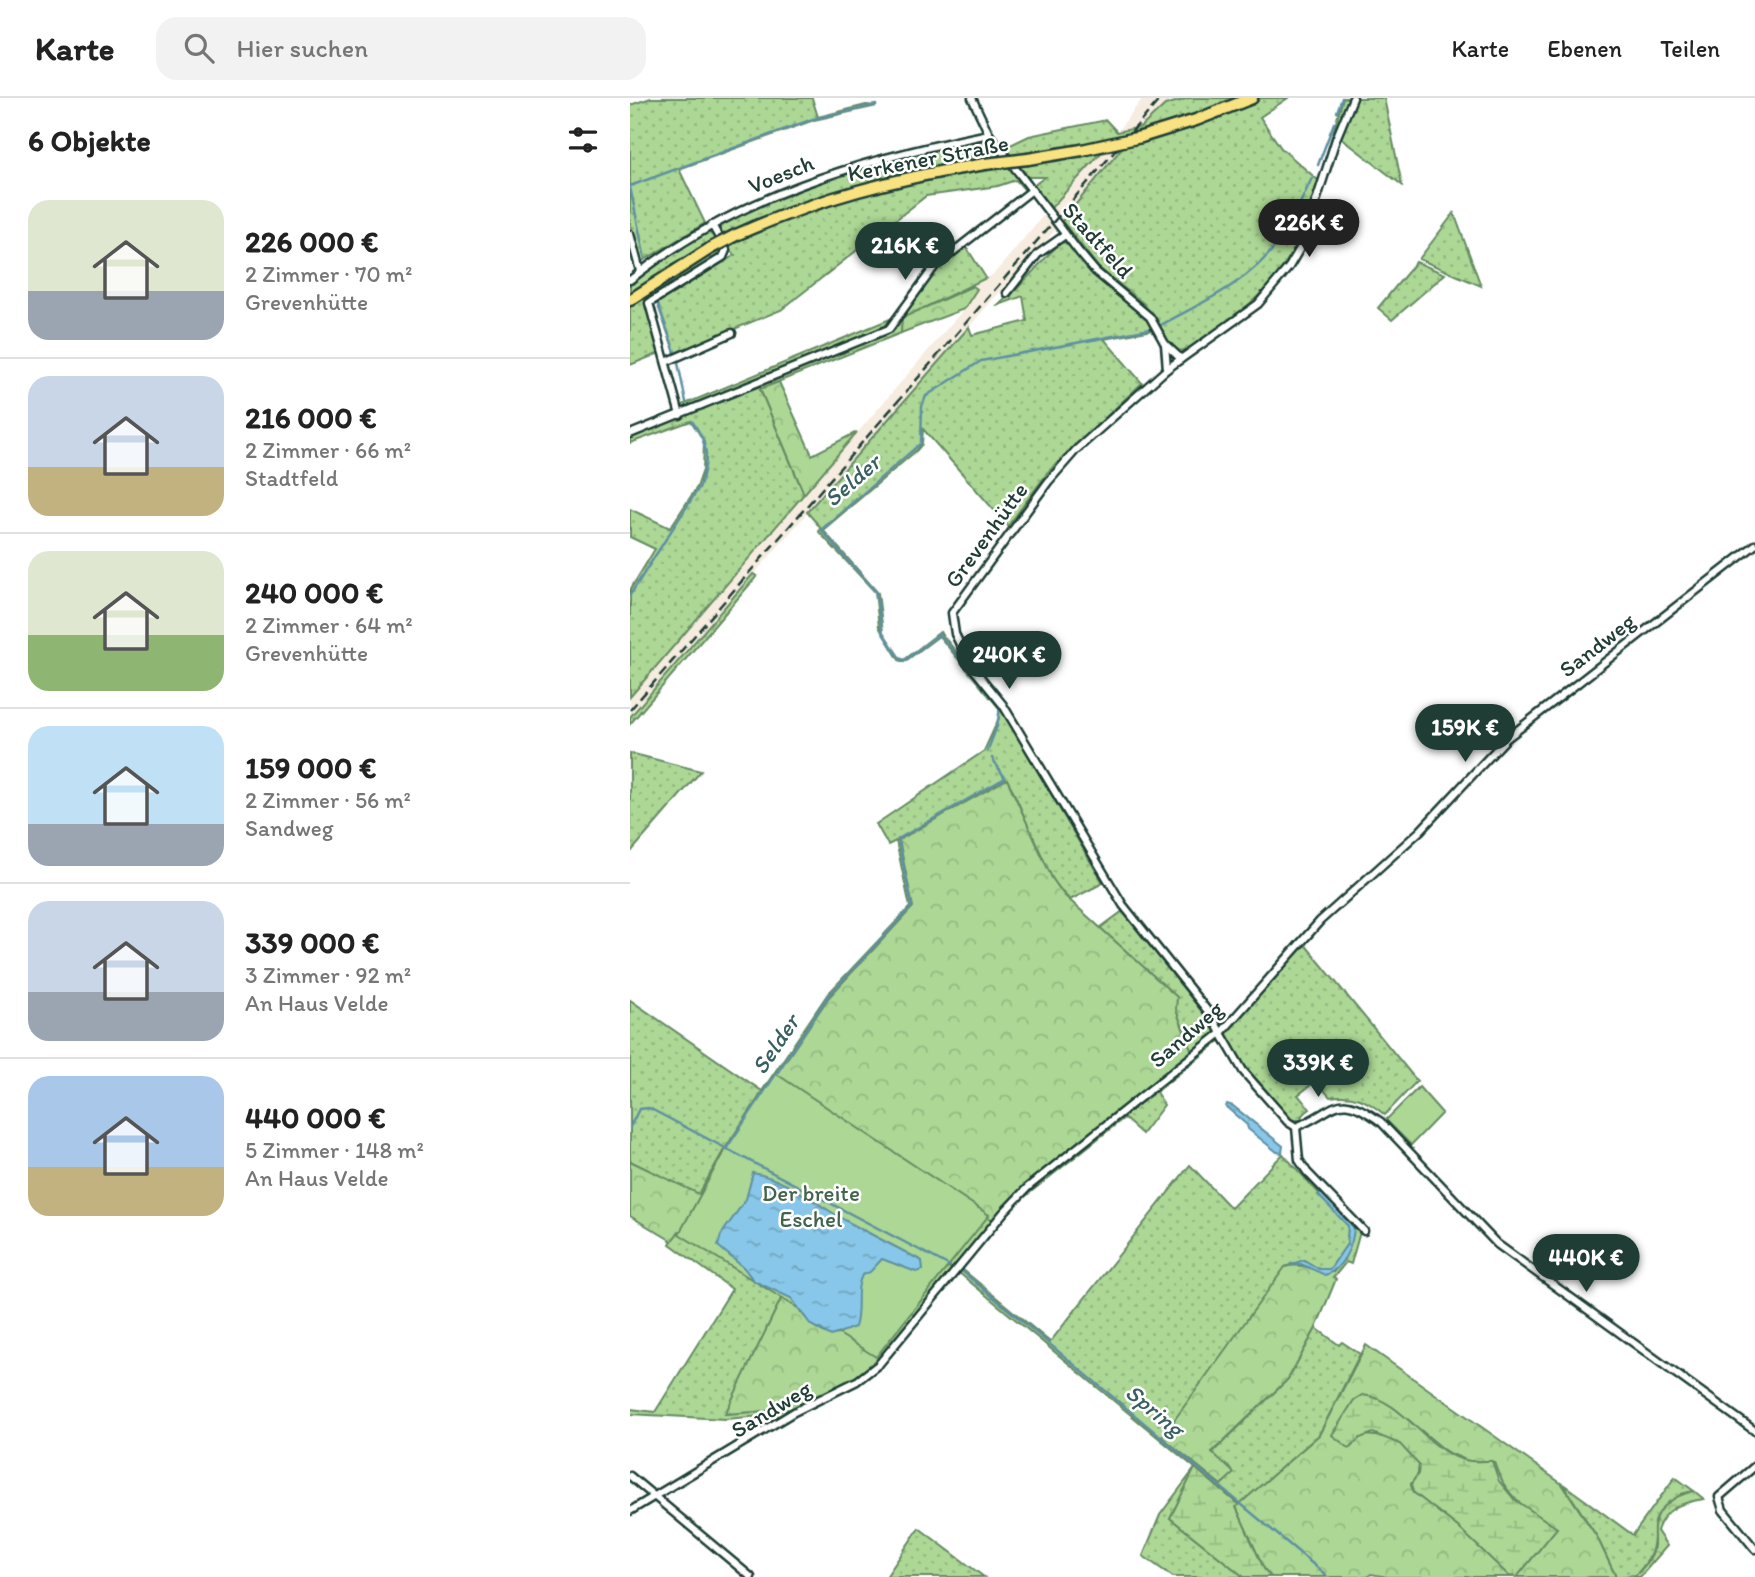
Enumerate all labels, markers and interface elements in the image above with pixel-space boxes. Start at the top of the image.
search box [156,17,646,80]
text: Karte [35,29,114,68]
icon: search [180,29,218,67]
text: Hier suchen [236,32,368,64]
text: Karte [1451,34,1509,63]
text: Ebenen [1547,34,1622,63]
text: Teilen [1660,34,1720,63]
icon: filters [564,121,602,159]
text: 6 Objekte [28,122,151,159]
street label: Kerkener Straße [845,129,1011,187]
street label: Voesch [744,148,818,200]
street label: Stadtfeld [1056,196,1140,284]
pin: 226K € [1252,200,1366,259]
text: 226K € [1274,208,1344,236]
pin: 216K € [848,222,962,282]
text: 226 000 € [245,223,379,260]
icon: home [84,228,168,312]
text: 216K € [871,231,939,259]
text: 2 Zimmer · 70 m² [245,260,412,288]
text: Grevenhütte [245,288,368,316]
text: 216 000 € [245,399,377,436]
icon: home [84,404,168,488]
text: 2 Zimmer · 66 m² [245,436,411,464]
water label: Selder [818,446,888,512]
text: Stadtfeld [245,464,338,492]
street label: Grevenhütte [938,477,1034,593]
text: 240 000 € [245,574,383,611]
icon: home [84,579,168,663]
street label: Sandweg [1553,607,1641,683]
text: 2 Zimmer · 64 m² [245,611,413,639]
pin: 240K € [952,632,1066,691]
text: Grevenhütte [245,639,368,667]
text: 240K € [972,640,1046,668]
pin: 159K € [1408,704,1522,764]
text: 159K € [1431,713,1499,741]
text: 159 000 € [245,749,376,786]
icon: home [84,754,168,838]
text: 2 Zimmer · 56 m² [245,786,411,814]
text: Sandweg [245,814,334,842]
text: 339 000 € [245,924,379,961]
icon: home [84,929,168,1013]
text: 3 Zimmer · 92 m² [245,961,411,989]
text: An Haus Velde [245,989,388,1017]
street label: Sandweg [1143,994,1229,1074]
water label: Selder [745,1007,807,1079]
pin: 339K € [1261,1040,1375,1099]
text: 339K € [1283,1048,1353,1076]
text: 440 000 € [245,1099,386,1136]
icon: home [84,1104,168,1188]
text: 5 Zimmer · 148 m² [245,1136,424,1164]
text: An Haus Velde [245,1164,388,1192]
park label: Der breite Eschel [762,1179,860,1233]
pin: 440K € [1529,1234,1643,1294]
text: 440K € [1549,1243,1623,1271]
street label: Sandweg [726,1374,816,1444]
water label: Spring [1120,1377,1192,1444]

